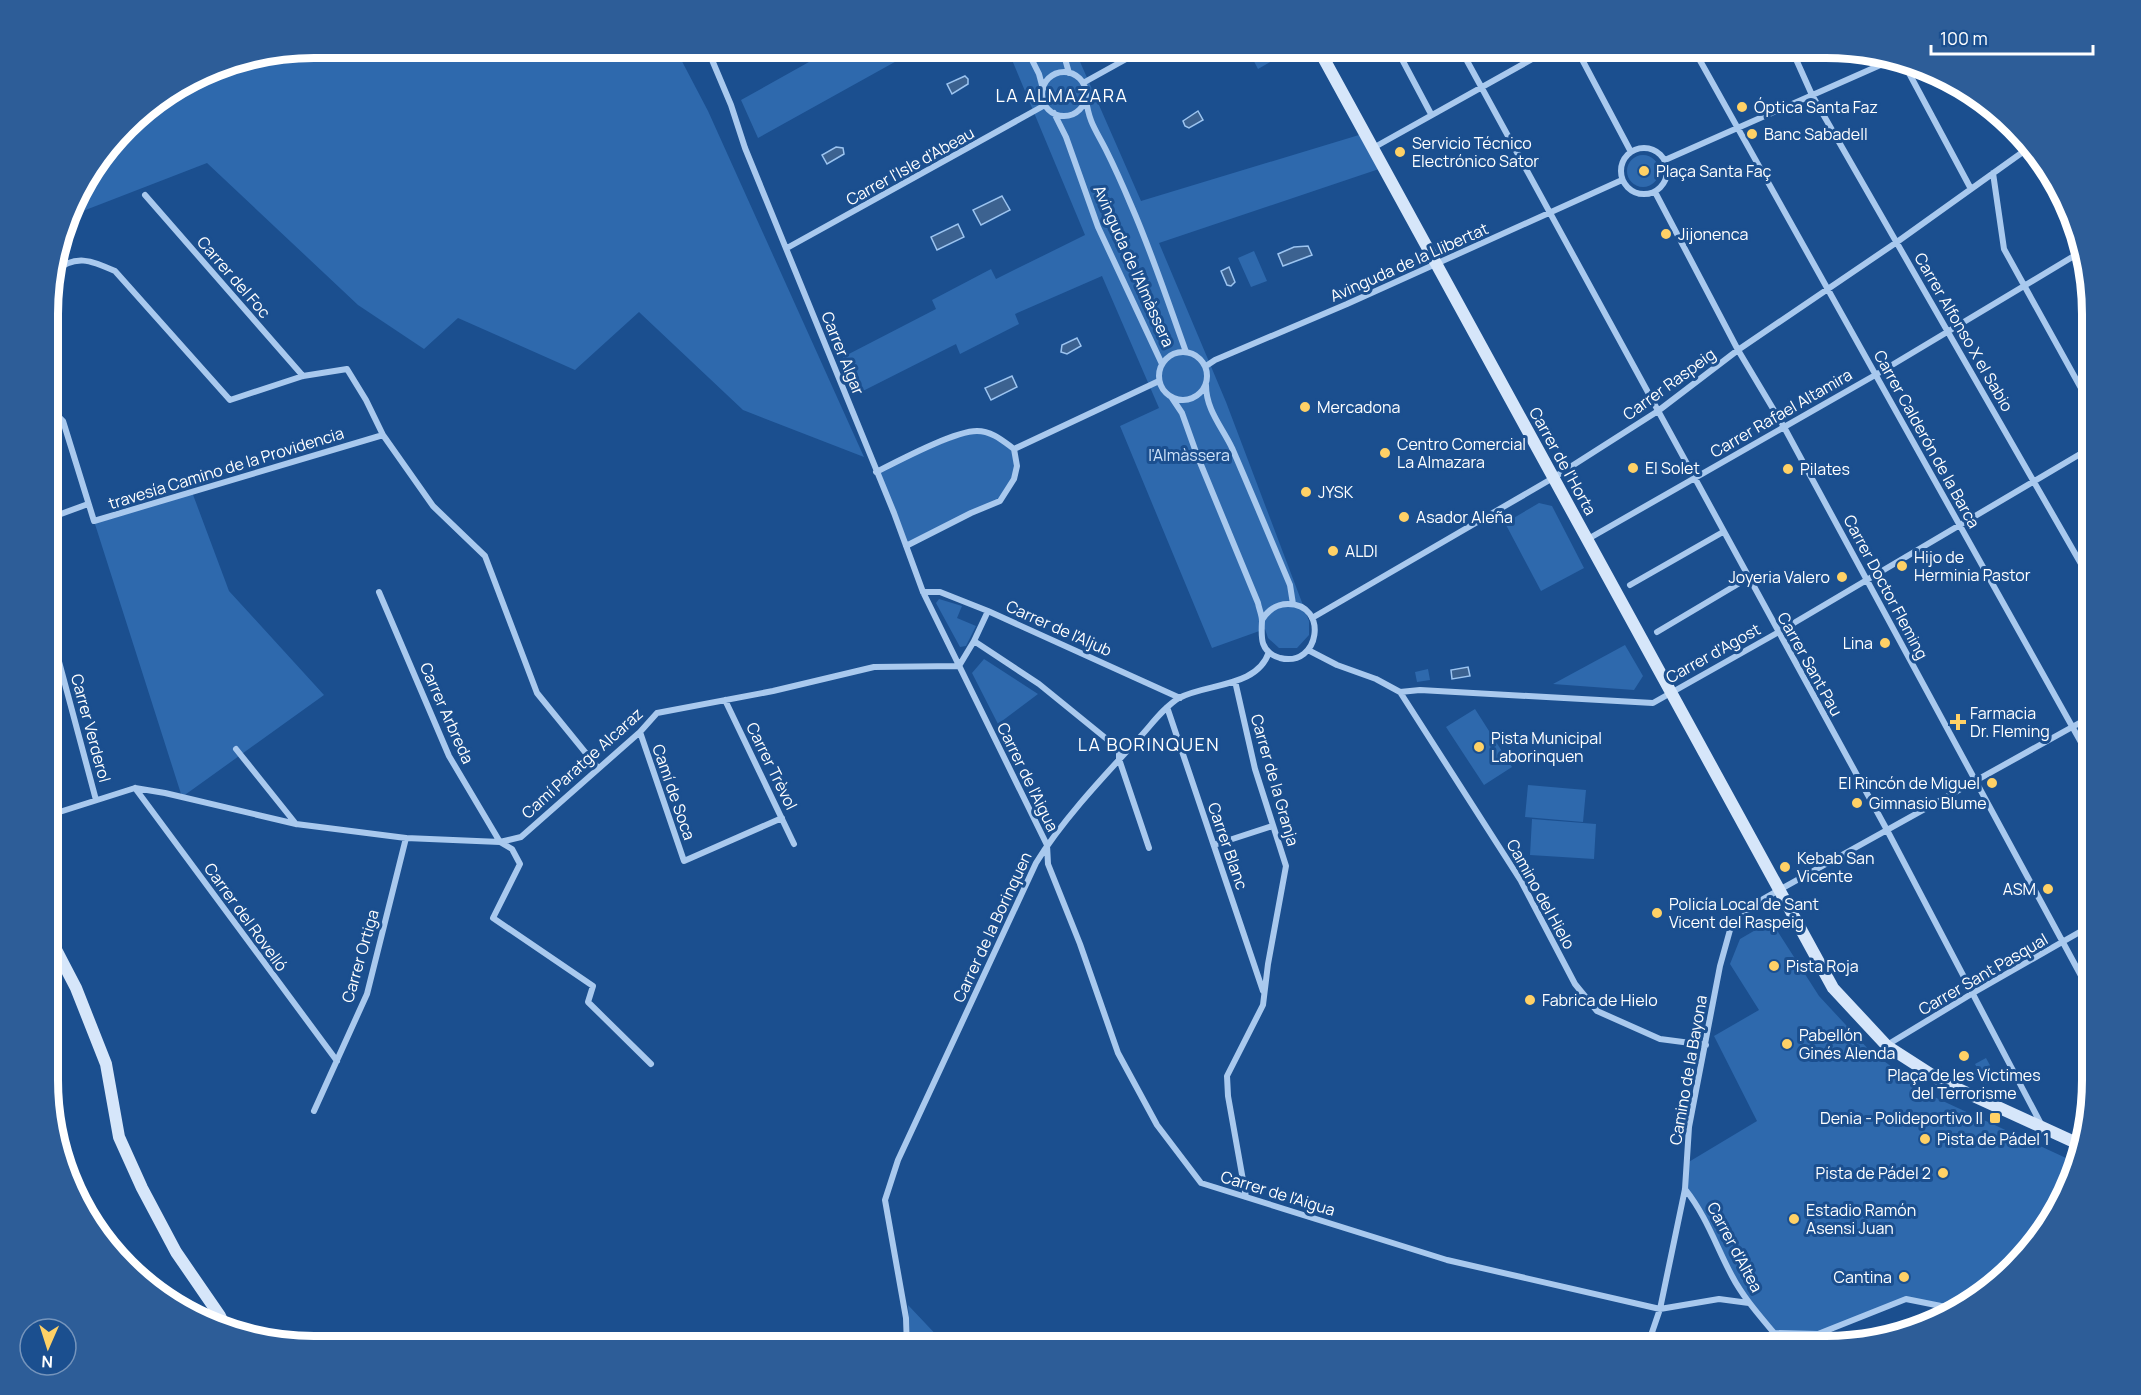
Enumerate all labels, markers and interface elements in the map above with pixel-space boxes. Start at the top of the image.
scale bar [1931,18,2093,56]
text: 100 m [1940,26,1988,50]
district label: LA ALMAZARA [995,83,1129,107]
place label: Óptica Santa Faz [1754,96,1878,118]
marker: Óptica Santa Faz [1735,100,1749,114]
street label: Carrer l'Isle d'Abeau [842,122,978,210]
place label: Banc Sabadell [1764,123,1868,145]
marker: Banc Sabadell [1745,127,1759,141]
place label: Servicio Técnico Electrónico Sator [1412,132,1539,172]
marker: Servicio Técnico Electrónico Sator [1393,145,1407,159]
place label: Plaça Santa Faç [1656,160,1772,182]
marker: Plaça Santa Faç [1637,164,1651,178]
street label: Avinguda de l'Almàssera [1088,182,1180,350]
street label: Avinguda de la Llibertat [1326,217,1492,307]
place label: Jijonenca [1678,223,1748,245]
marker: Jijonenca [1659,227,1673,241]
street label: Carrer del Foc [192,231,276,323]
street label: Carrer Alfonso X el Sabio [1909,249,2019,415]
street label: Carrer Algar [816,308,870,398]
street label: Carrer Raspeig [1618,343,1720,425]
street label: Carrer Calderón de la Barca [1869,346,1985,532]
street label: Carrer Rafael Altamira [1706,363,1856,463]
place label: Mercadona [1317,396,1400,418]
marker: Mercadona [1298,400,1312,414]
street label: Carrer de l'Horta [1524,403,1602,519]
street label: travesía Camino de la Providencia [106,422,346,514]
place label: Centro Comercial La Almazara [1397,433,1526,473]
park label: l'Almàssera [1148,444,1230,466]
marker: Centro Comercial La Almazara [1378,446,1392,460]
place label: El Solet [1645,457,1700,479]
place label: Pilates [1800,458,1850,480]
marker: El Solet [1626,461,1640,475]
marker: Pilates [1781,462,1795,476]
place label: JYSK [1318,481,1354,503]
marker: JYSK [1299,485,1313,499]
place label: Asador Aleña [1416,506,1513,528]
marker: Asador Aleña [1397,510,1411,524]
street label: Carrer Doctor Fleming [1839,511,1933,663]
place label: ALDI [1345,540,1378,562]
marker: ALDI [1326,544,1340,558]
place label: Hijo de Herminia Pastor [1914,546,2031,586]
marker: Hijo de Herminia Pastor [1895,559,1909,573]
place label: Joyeria Valero [1728,566,1830,588]
marker: Joyeria Valero [1835,570,1849,584]
street label: Carrer de l'Aljub [1003,595,1115,661]
street label: Carrer Sant Pau [1772,608,1848,720]
street label: Carrer d'Agost [1662,618,1764,688]
place label: Lina [1843,632,1873,654]
marker: Lina [1878,636,1892,650]
street label: Carrer Arbreda [415,659,479,767]
street label: Carrer Verderol [66,671,116,785]
place label: Farmacia Dr. Fleming [1970,702,2050,742]
street label: Camí Paratge Alcaraz [517,703,647,823]
street label: Carrer de la Granja [1246,712,1304,848]
marker: Farmacia Dr. Fleming [1951,715,1965,729]
street label: Carrer Trèvol [741,719,803,813]
street label: Carrer de l'Aigua [992,719,1064,835]
place label: Pista Municipal Laborinquen [1491,727,1602,767]
district label: LA BORINQUEN [1078,732,1220,756]
marker: Pista Municipal Laborinquen [1472,740,1486,754]
street label: Camí de Soca [647,741,701,843]
place label: El Rincón de Miguel [1839,772,1980,794]
marker: El Rincón de Miguel [1985,776,1999,790]
place label: Gimnasio Blume [1869,792,1987,814]
marker: Gimnasio Blume [1850,796,1864,810]
street label: Carrer Blanc [1203,800,1253,893]
street label: Camino del Hielo [1502,835,1580,953]
place label: Kebab San Vicente [1797,847,1875,887]
street label: Carrer de la Borinquen [947,848,1037,1006]
street label: Carrer del Rovelló [199,858,293,976]
marker: Kebab San Vicente [1778,860,1792,874]
place label: ASM [2003,878,2036,900]
marker: ASM [2041,882,2055,896]
place label: Policía Local de Sant Vicent del Raspeig [1669,893,1819,933]
marker: Policía Local de Sant Vicent del Raspeig [1650,906,1664,920]
street label: Carrer Ortiga [336,907,384,1005]
street label: Carrer Sant Pasqual [1914,928,2052,1020]
place label: Pista Roja [1786,955,1859,977]
marker: Pista Roja [1767,959,1781,973]
place label: Fabrica de Hielo [1542,989,1658,1011]
marker: Fabrica de Hielo [1523,993,1537,1007]
street label: Camino de la Bayona [1664,993,1712,1147]
place label: Pabellón Ginés Alenda [1799,1024,1895,1064]
marker: Pabellón Ginés Alenda [1780,1037,1794,1051]
marker: Plaça de les Víctimes del Terrorisme [1957,1049,1971,1063]
place label: Plaça de les Víctimes del Terrorisme [1887,1064,2041,1104]
place label: Denia - Polideportivo II [1820,1107,1983,1129]
marker: Denia - Polideportivo II [1988,1111,2002,1125]
place label: Pista de Pádel 1 [1937,1128,2050,1150]
marker: Pista de Pádel 1 [1918,1132,1932,1146]
place label: Pista de Pádel 2 [1816,1162,1931,1184]
street label: Carrer de l'Aigua [1218,1165,1338,1221]
marker: Pista de Pádel 2 [1936,1166,1950,1180]
street label: Carrer d'Altea [1702,1198,1768,1296]
place label: Estadio Ramón Asensi Juan [1806,1199,1916,1239]
marker: Estadio Ramón Asensi Juan [1787,1212,1801,1226]
place label: Cantina [1834,1266,1892,1288]
marker: Cantina [1897,1270,1911,1284]
north arrow [18,1317,78,1377]
text: N [41,1351,54,1373]

